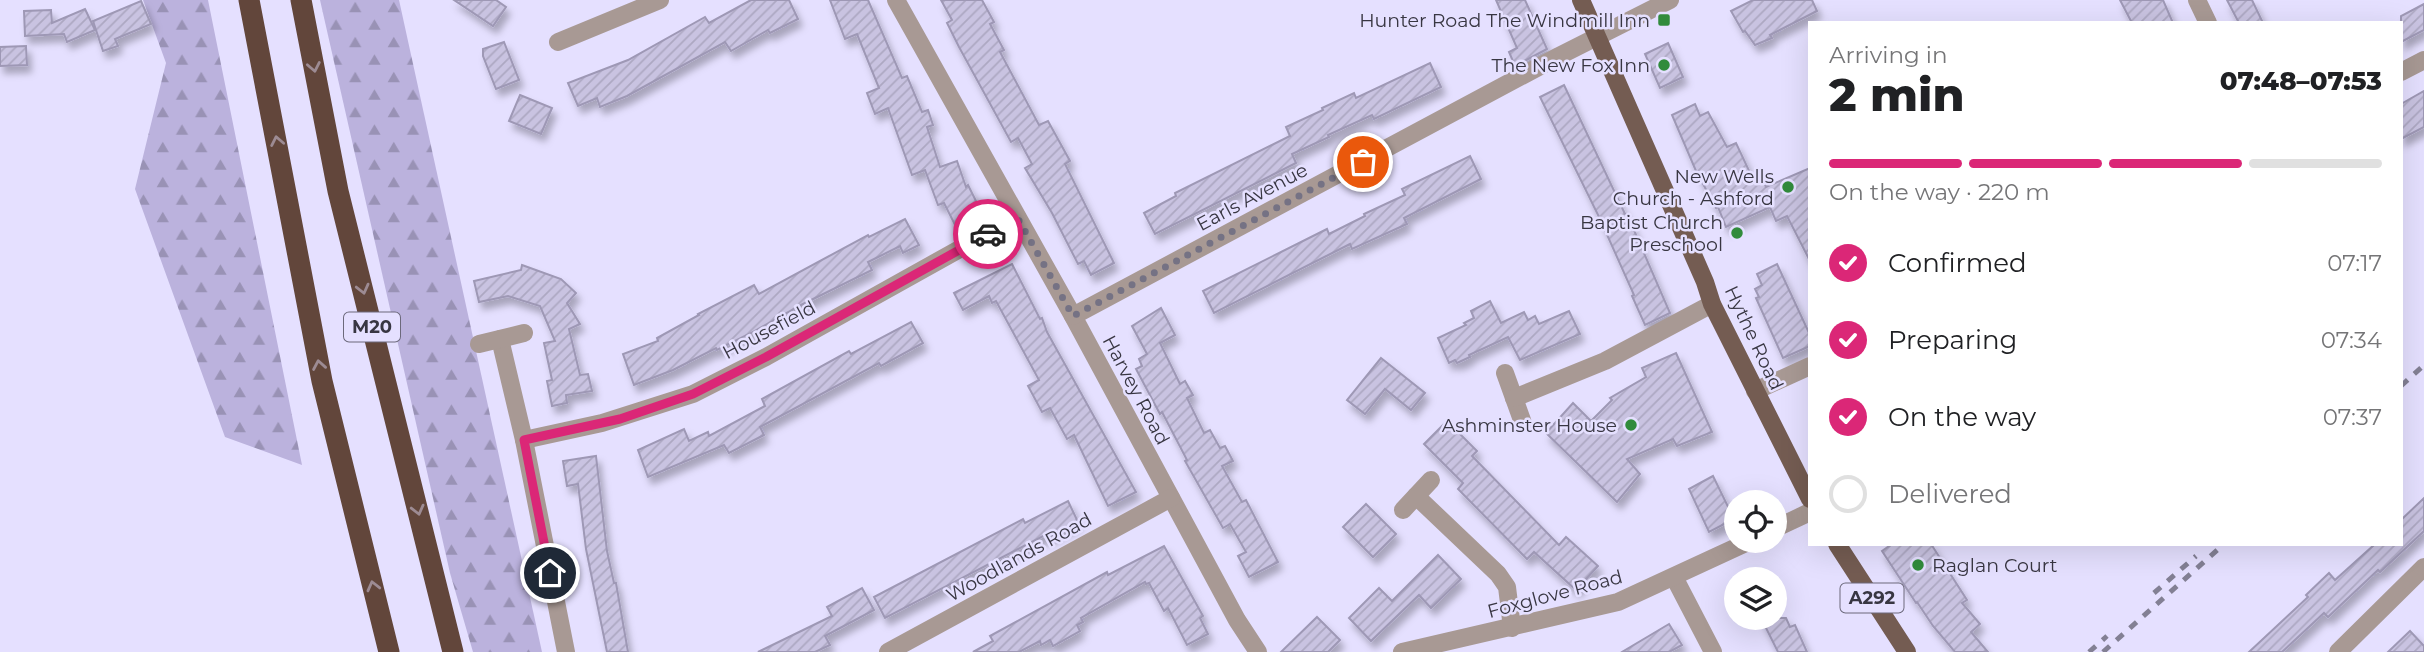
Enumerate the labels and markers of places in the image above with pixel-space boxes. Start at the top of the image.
place label: Hunter Road The Windmill Inn [1359,9,1650,32]
marker: Hunter Road The Windmill Inn [1656,12,1672,28]
place label: The New Fox Inn [1492,54,1650,77]
marker: The New Fox Inn [1656,57,1672,73]
pin [1333,132,1393,192]
place label: New Wells Church - Ashford [1613,165,1774,210]
marker: New Wells Church - Ashford [1780,179,1796,195]
place label: Baptist Church Preschool [1580,211,1723,256]
marker: Baptist Church Preschool [1729,225,1745,241]
place label: Ashminster House [1442,414,1617,437]
marker: Ashminster House [1623,417,1639,433]
pin [520,543,580,603]
place label: Raglan Court [1932,554,2058,577]
marker: Raglan Court [1910,557,1926,573]

